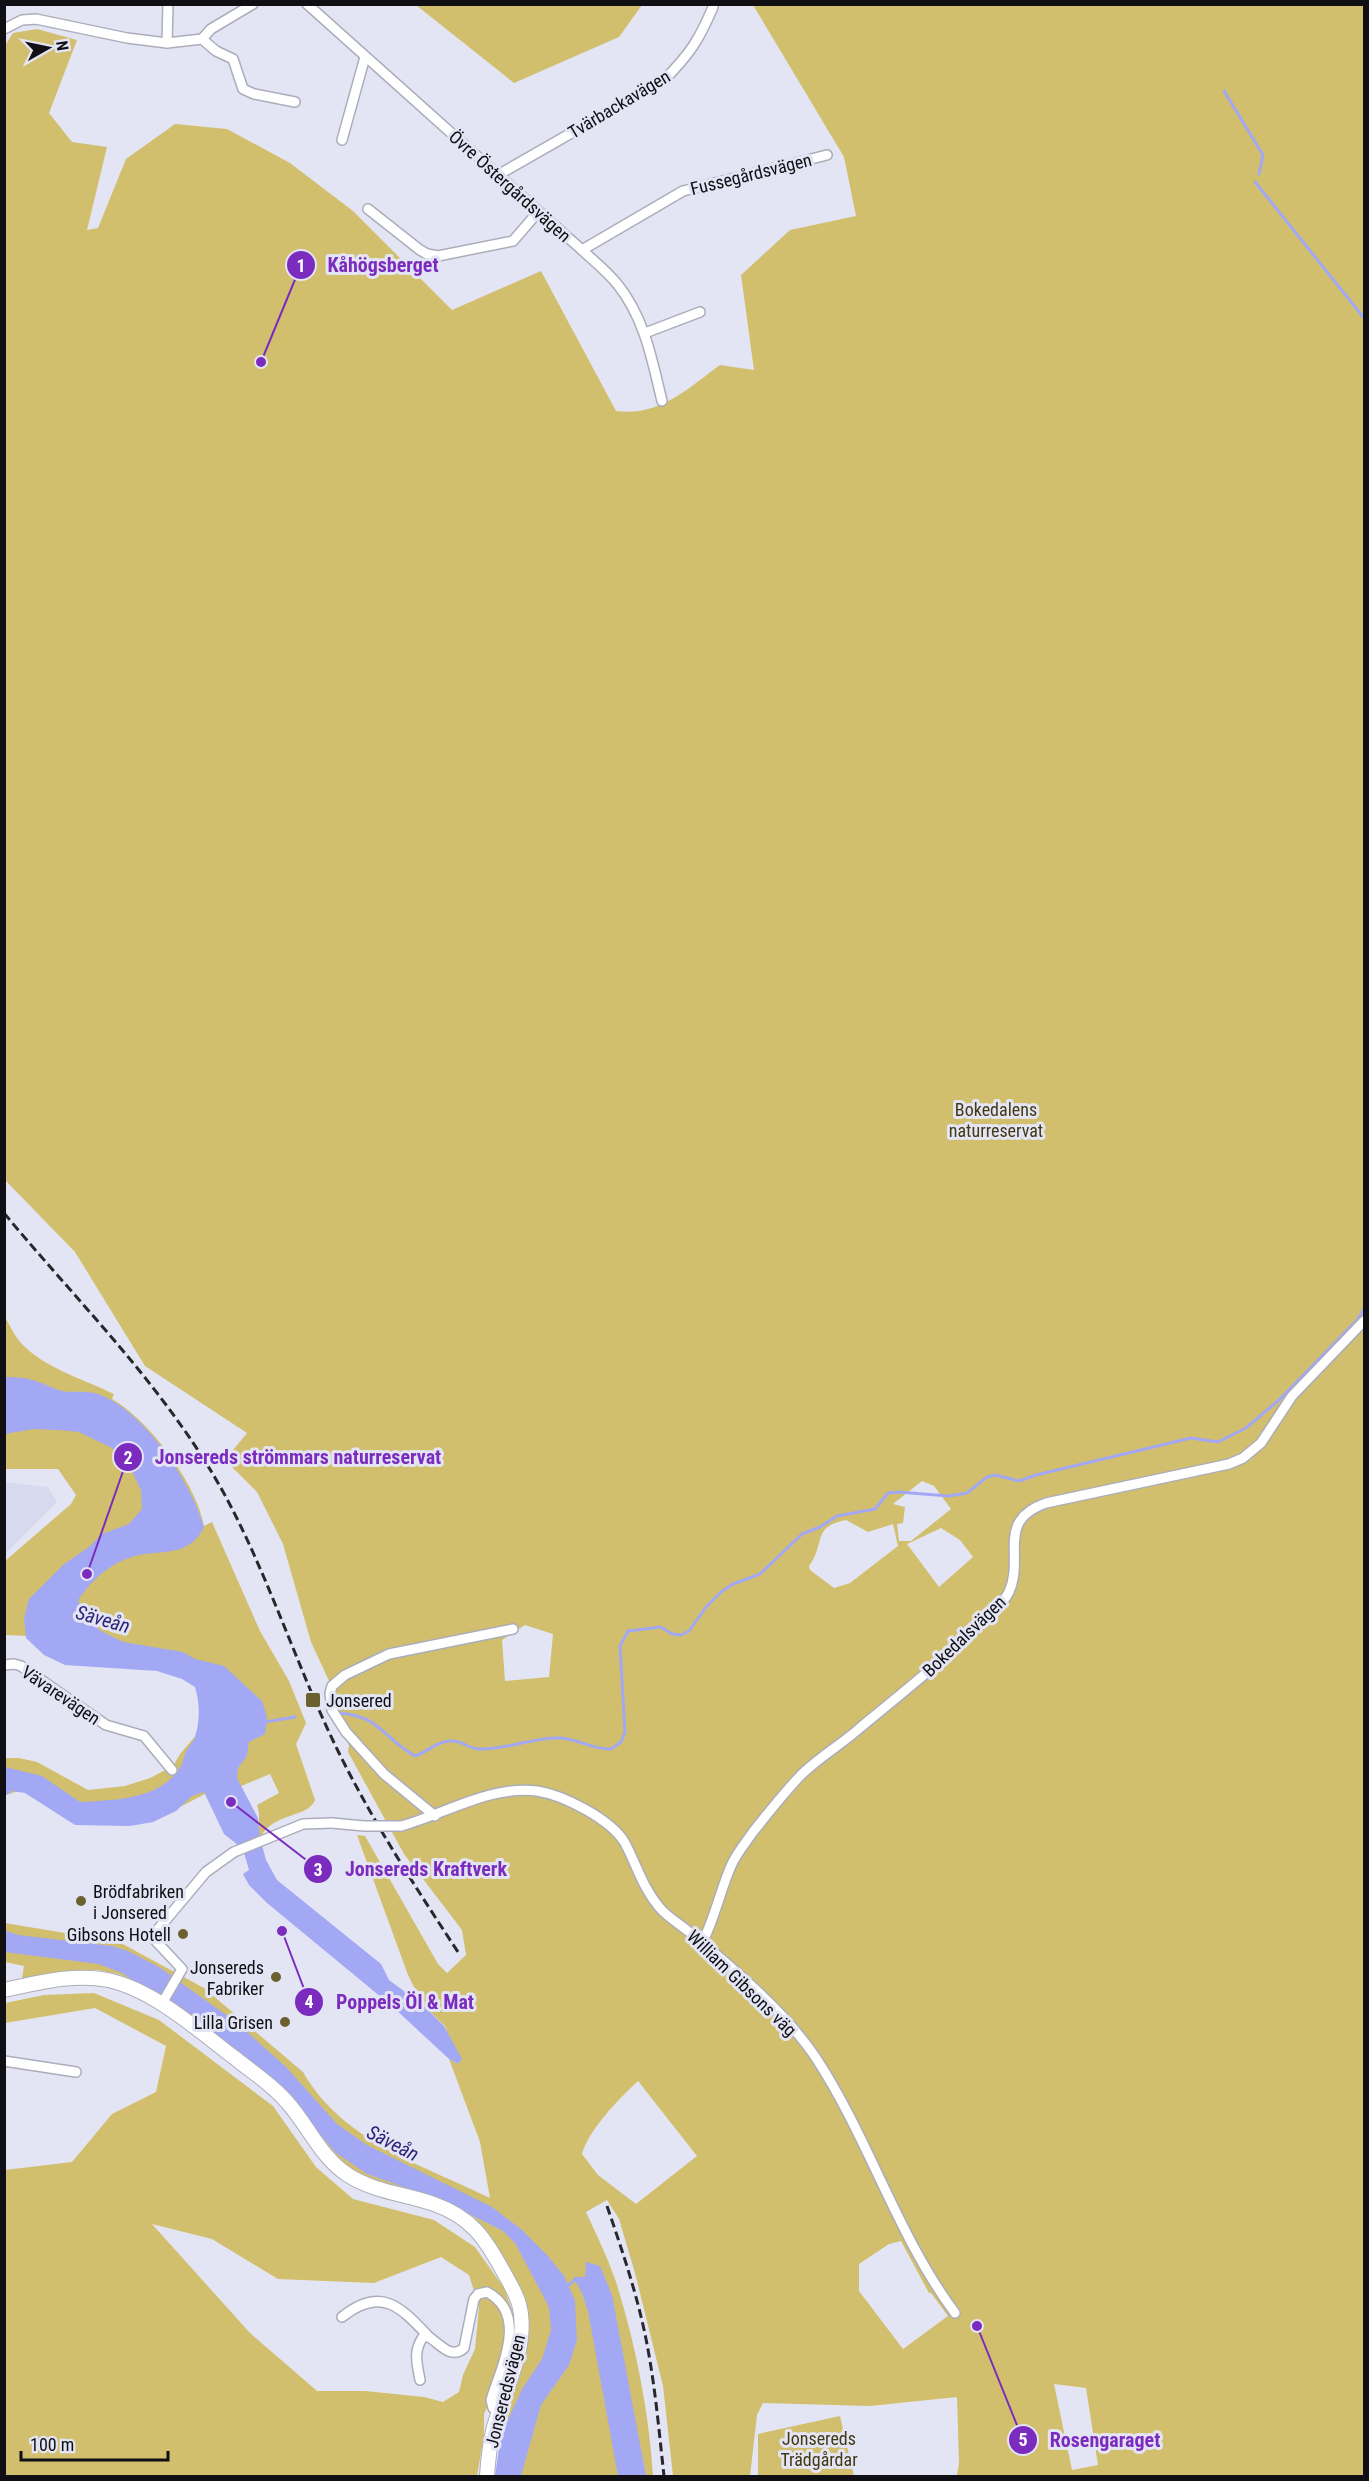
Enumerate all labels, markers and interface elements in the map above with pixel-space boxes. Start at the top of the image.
north arrow [18,18,78,78]
text: N [52,39,72,52]
street label: Tvärbackavägen [564,65,674,143]
street label: Övre Östergårdsvägen [445,126,575,246]
street label: Fussegårdsvägen [688,149,814,199]
callout: Kåhögsberget [286,246,451,284]
text: Kåhögsberget [327,253,439,277]
text: 1 [296,255,306,276]
park label: Bokedalens naturreservat [949,1099,1043,1141]
callout: Jonsereds strömmars naturreservat [113,1438,453,1476]
text: Jonsereds strömmars naturreservat [155,1445,441,1469]
text: 2 [123,1447,133,1468]
street label: Bokedalsvägen [918,1591,1010,1681]
water label: Säveån [73,1600,133,1638]
street label: Vävarevägen [18,1661,104,1729]
place label: Jonsered [326,1690,392,1711]
marker: Jonsered [304,1691,322,1709]
callout: Jonsereds Kraftverk [303,1850,519,1888]
text: Jonsereds Kraftverk [345,1857,507,1881]
text: 3 [313,1859,323,1880]
place label: Brödfabriken i Jonsered [93,1881,184,1923]
marker: Brödfabriken i Jonsered [74,1894,88,1908]
place label: Gibsons Hotell [67,1924,171,1945]
street label: William Gibsons väg [683,1926,801,2040]
marker: Gibsons Hotell [176,1927,190,1941]
place label: Jonsereds Fabriker [190,1957,265,1999]
marker: Jonsereds Fabriker [269,1970,283,1984]
callout: Poppels Öl & Mat [294,1983,486,2021]
text: Poppels Öl & Mat [336,1990,474,2014]
text: 4 [304,1991,314,2012]
place label: Lilla Grisen [194,2012,273,2033]
marker: Lilla Grisen [278,2015,292,2029]
water label: Säveån [363,2120,423,2166]
street label: Jonseredsvägen [481,2332,529,2450]
callout: Rosengaraget [1008,2421,1172,2459]
scale bar [21,2424,168,2462]
park label: Jonsereds Trädgårdar [780,2428,858,2470]
text: Rosengaraget [1050,2428,1160,2452]
text: 5 [1018,2429,1028,2450]
text: 100 m [30,2434,74,2455]

